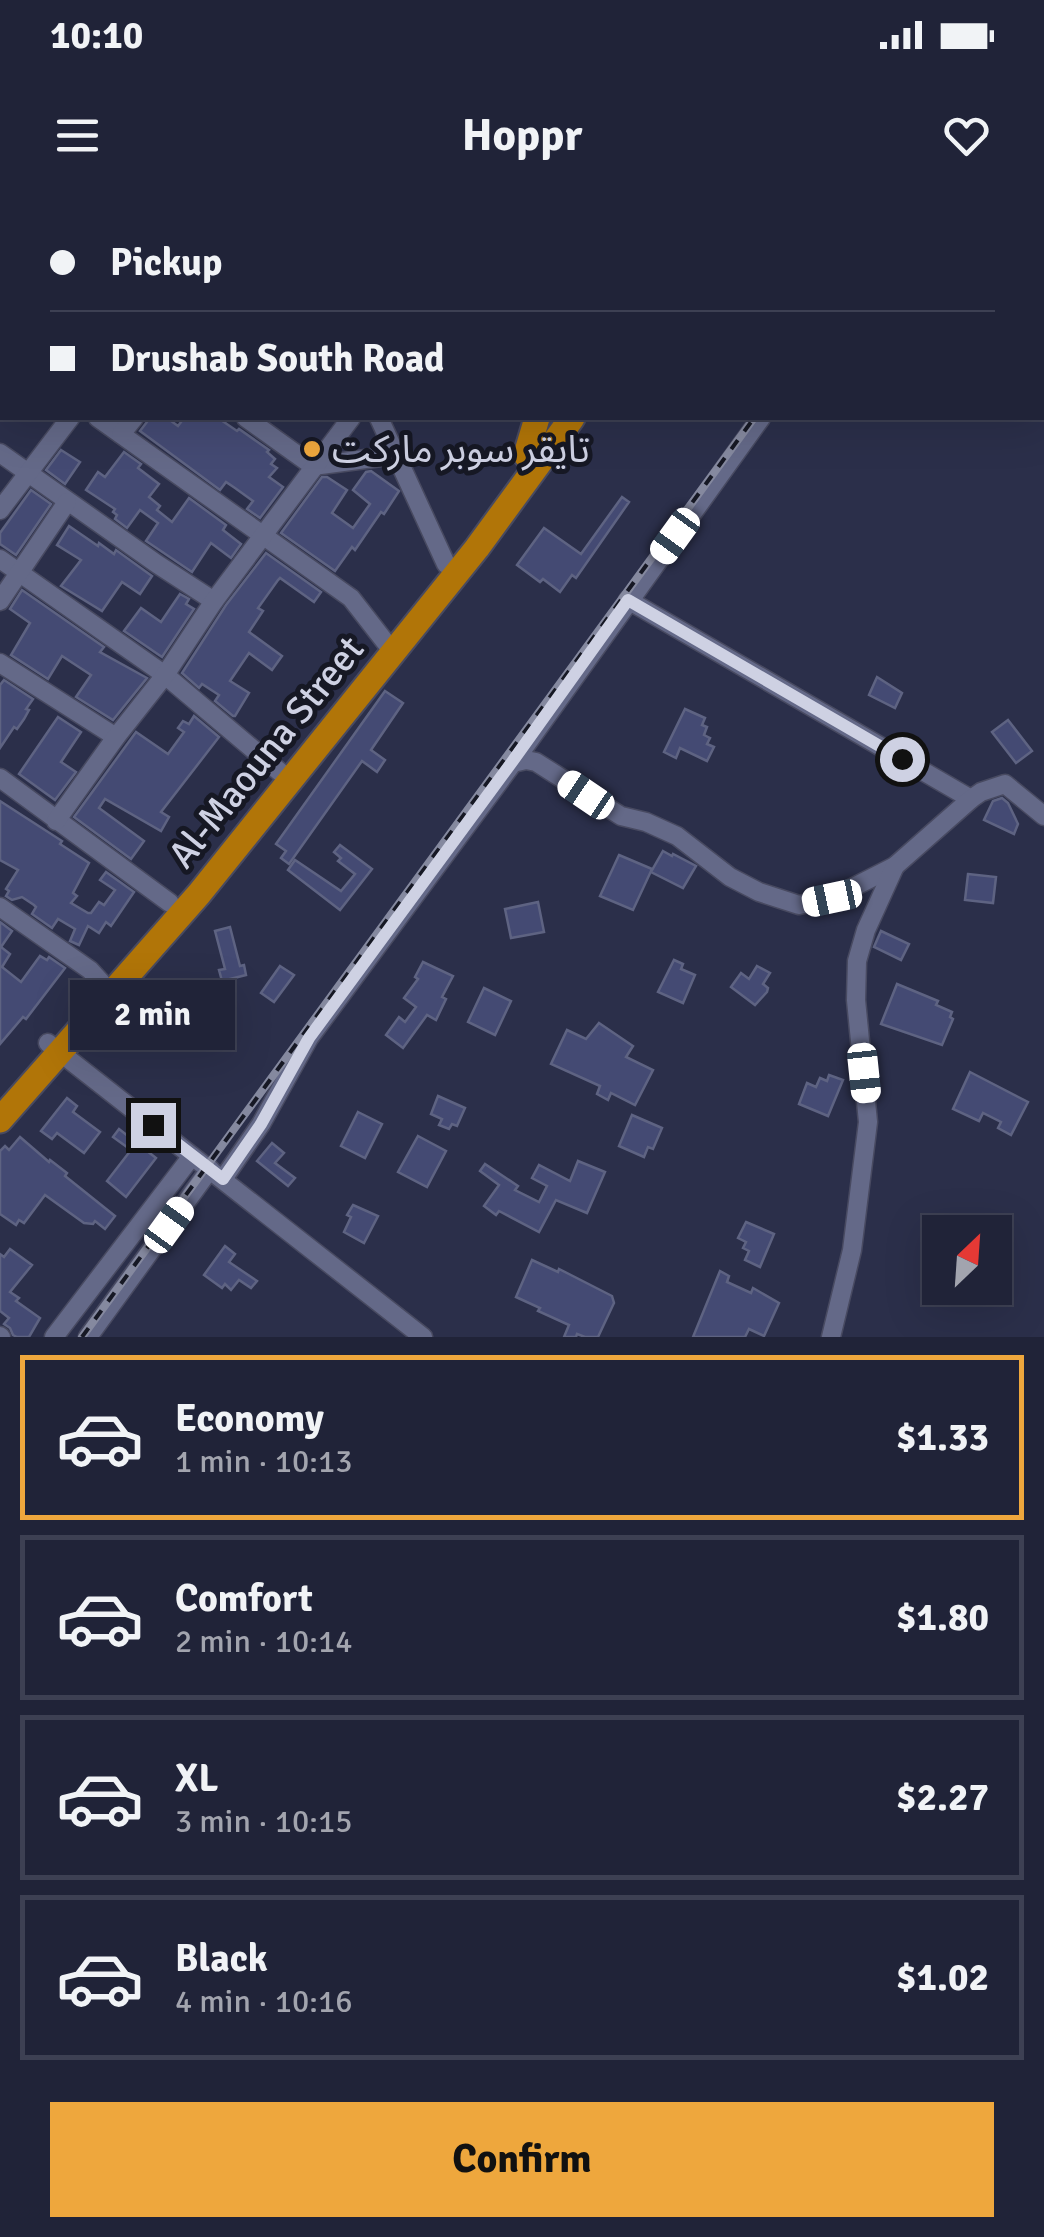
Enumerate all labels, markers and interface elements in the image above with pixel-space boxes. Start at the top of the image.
text: 10:10 [50,12,143,59]
icon: menu [50,108,105,163]
text: Hoppr [462,108,582,163]
icon: heart [939,108,994,163]
text: Pickup [110,239,222,286]
text: Drushab South Road [110,335,444,382]
place label: تايقر سوبر ماركت [332,426,590,473]
marker: تايقر سوبر ماركت [301,438,323,460]
car [645,503,705,569]
street label: Al-Maouna Street [158,627,374,877]
route start [880,737,925,782]
car [553,766,619,824]
car [800,877,864,919]
callout: 2 min [70,980,236,1050]
text: 2 min [114,995,191,1034]
car [846,1042,882,1104]
route end [131,1103,176,1148]
car [139,1192,199,1258]
north arrow [922,1215,1012,1305]
map controls [922,1215,1012,1305]
icon: car [55,1393,145,1483]
text: Economy [175,1395,324,1442]
text: $1.33 [896,1414,989,1461]
text: 1 min · 10:13 [175,1442,353,1481]
icon: car [55,1573,145,1663]
text: Comfort [175,1575,313,1622]
text: $1.80 [896,1594,989,1641]
text: 2 min · 10:14 [175,1622,353,1661]
icon: car [55,1753,145,1843]
text: XL [175,1755,218,1802]
text: $2.27 [896,1774,989,1821]
text: 3 min · 10:15 [175,1802,353,1841]
icon: car [55,1933,145,2023]
text: Black [175,1935,268,1982]
text: $1.02 [896,1954,989,2001]
text: 4 min · 10:16 [175,1982,353,2021]
button: Confirm [50,2102,994,2217]

